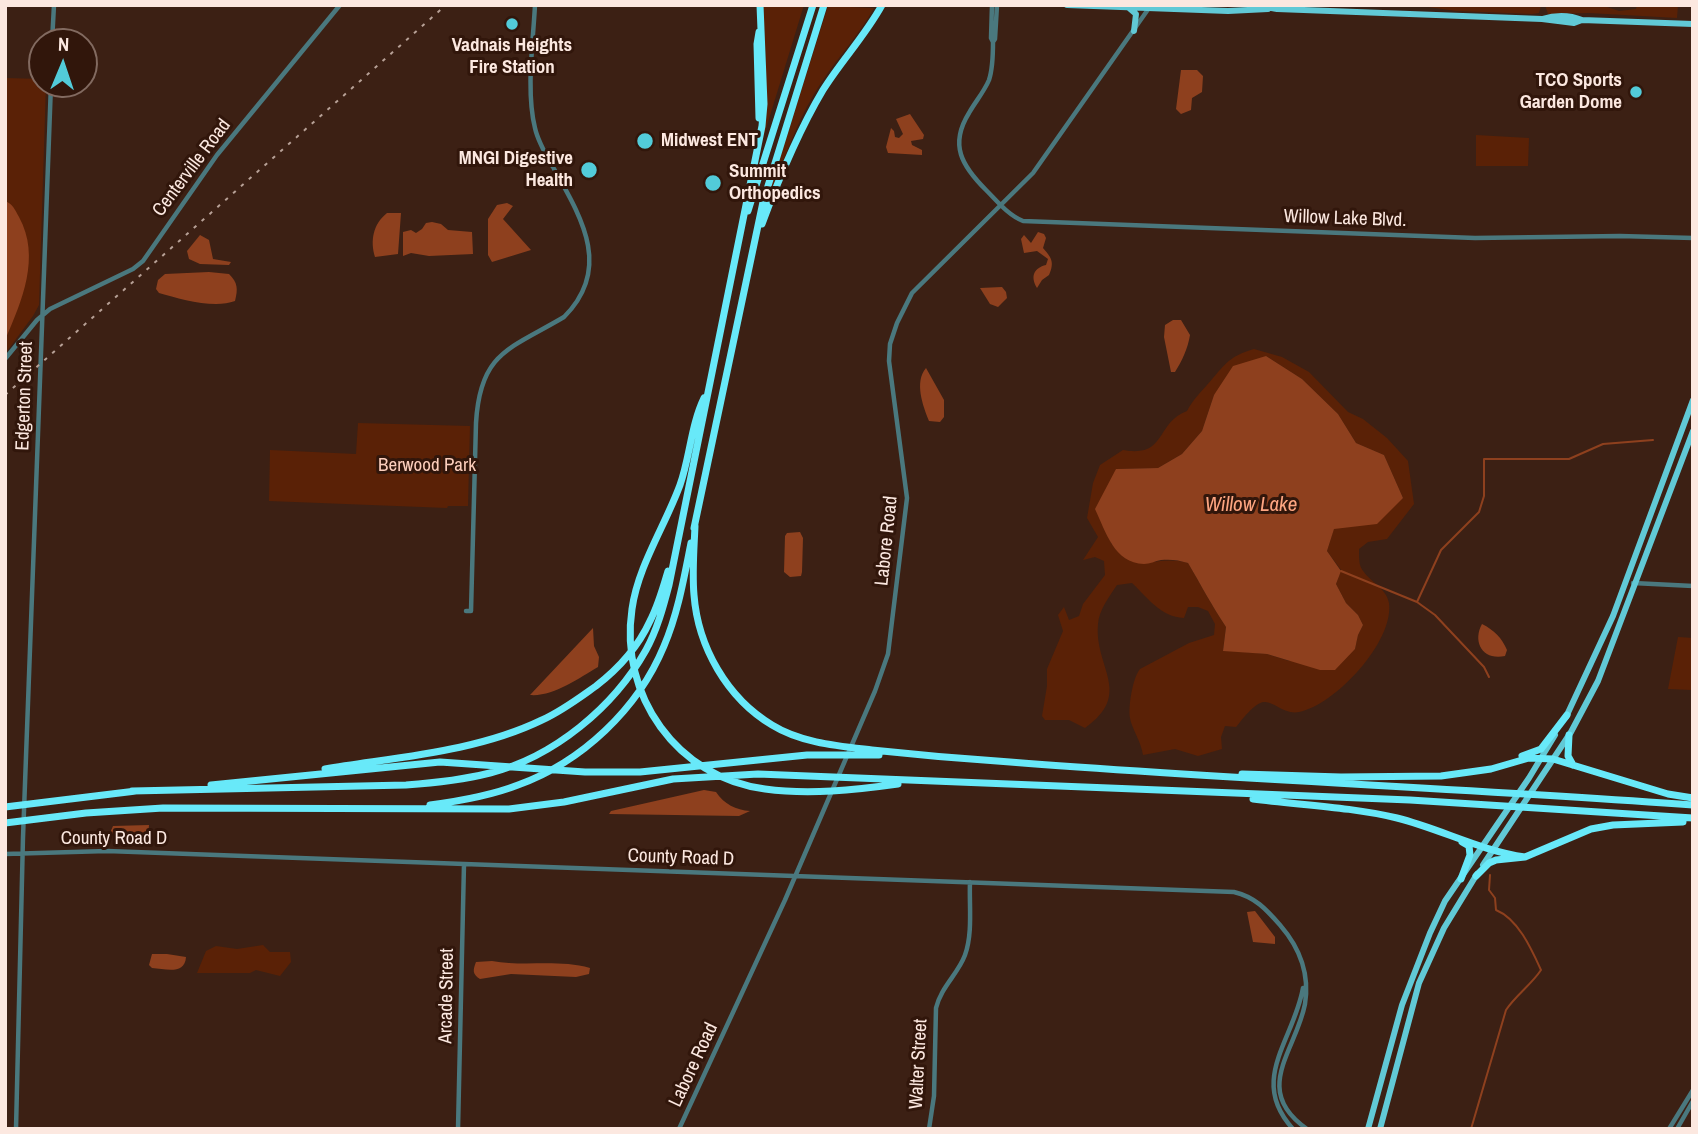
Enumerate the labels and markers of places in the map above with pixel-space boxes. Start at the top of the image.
marker: Vadnais Heights Fire Station [504,16,520,32]
place label: Vadnais Heights Fire Station [452,35,572,79]
place label: TCO Sports Garden Dome [1520,70,1622,114]
marker: TCO Sports Garden Dome [1628,84,1644,100]
place label: Midwest ENT [661,130,758,152]
marker: Midwest ENT [635,131,655,151]
place label: MNGI Digestive Health [459,148,573,192]
marker: MNGI Digestive Health [579,160,599,180]
place label: Summit Orthopedics [729,161,821,205]
marker: Summit Orthopedics [703,173,723,193]

